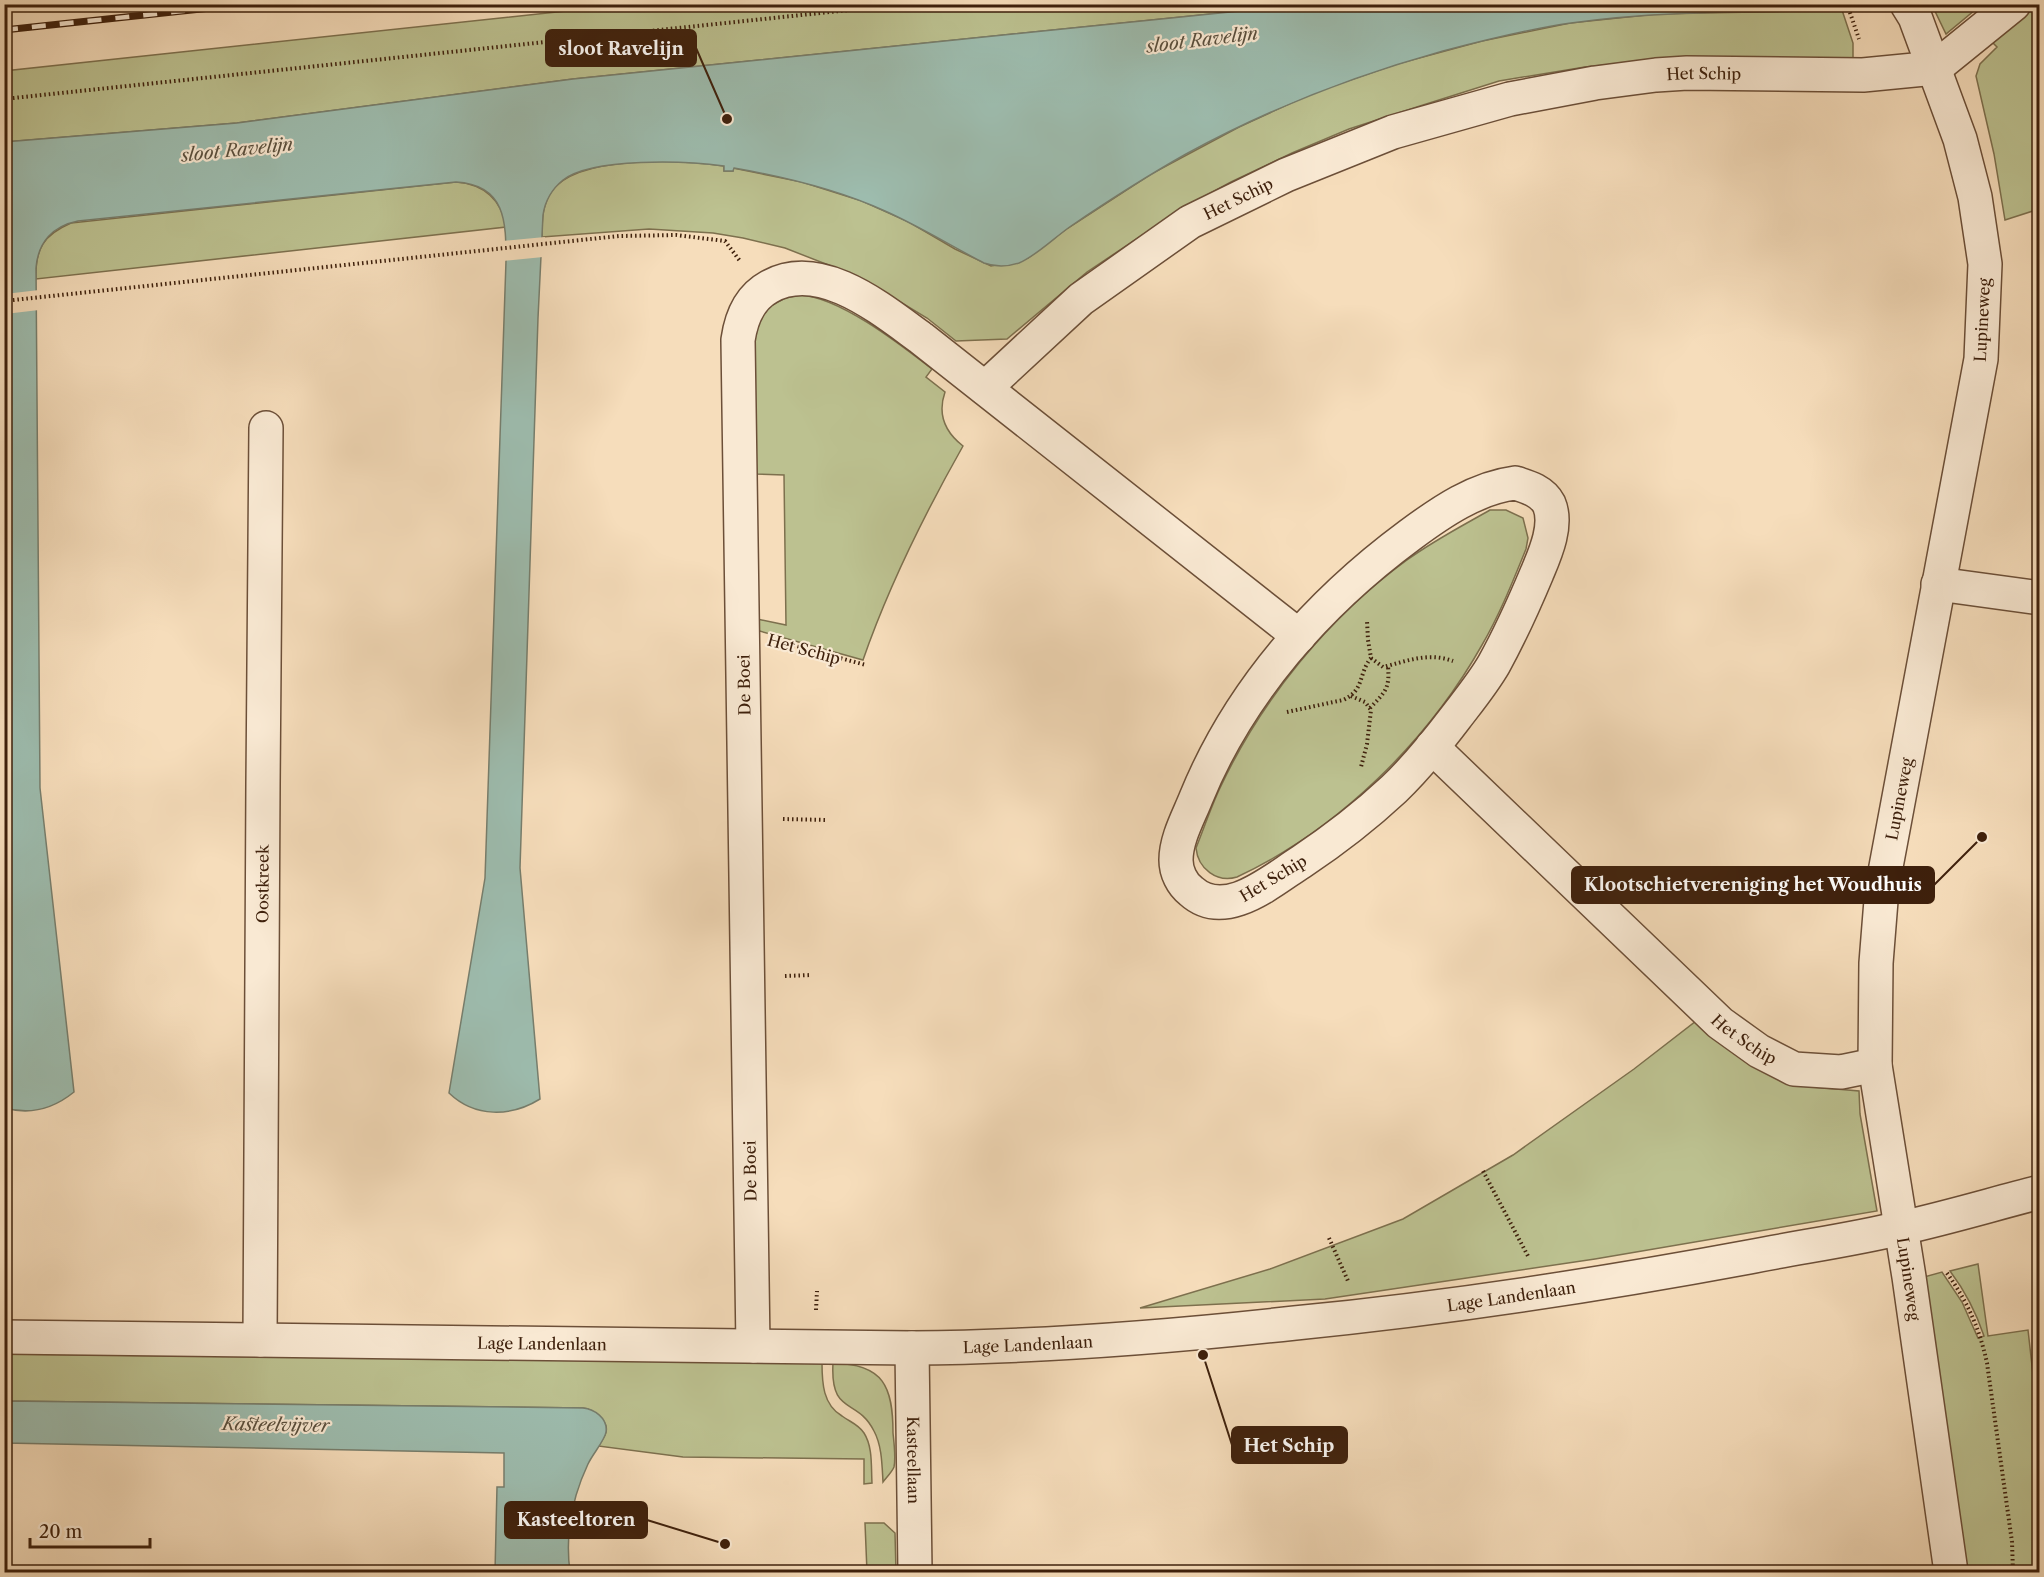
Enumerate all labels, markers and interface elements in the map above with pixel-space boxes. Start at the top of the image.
water label: sloot Ravelijn [1144,22,1259,58]
callout: sloot Ravelijn [546,30,696,66]
text: sloot Ravelijn [558,38,684,60]
street label: Het Schip [1666,63,1742,84]
water label: sloot Ravelijn [179,133,294,167]
street label: Het Schip [1200,173,1276,224]
street label: Lupineweg [1970,277,1994,362]
street label: Het Schip [765,630,843,668]
street label: De Boei [733,654,755,716]
street label: Lupineweg [1881,755,1917,842]
street label: Oostkreek [252,844,273,923]
street label: Het Schip [1236,850,1310,906]
callout: Klootschietvereniging het Woudhuis [1572,867,1934,903]
text: Klootschietvereniging het Woudhuis [1584,874,1922,896]
street label: Het Schip [1707,1010,1780,1068]
street label: De Boei [739,1140,761,1202]
street label: Lupineweg [1893,1236,1925,1322]
street label: Lage Landenlaan [1446,1277,1577,1315]
street label: Lage Landenlaan [963,1331,1093,1357]
street label: Lage Landenlaan [477,1333,607,1354]
water label: Kasteelvijver [220,1413,331,1437]
street label: Kasteellaan [903,1416,924,1504]
callout: Het Schip [1232,1427,1347,1463]
text: Het Schip [1244,1435,1334,1457]
callout: Kasteeltoren [505,1502,647,1538]
text: Kasteeltoren [517,1509,636,1531]
scale bar [30,1511,150,1549]
text: 20 m [39,1521,83,1543]

